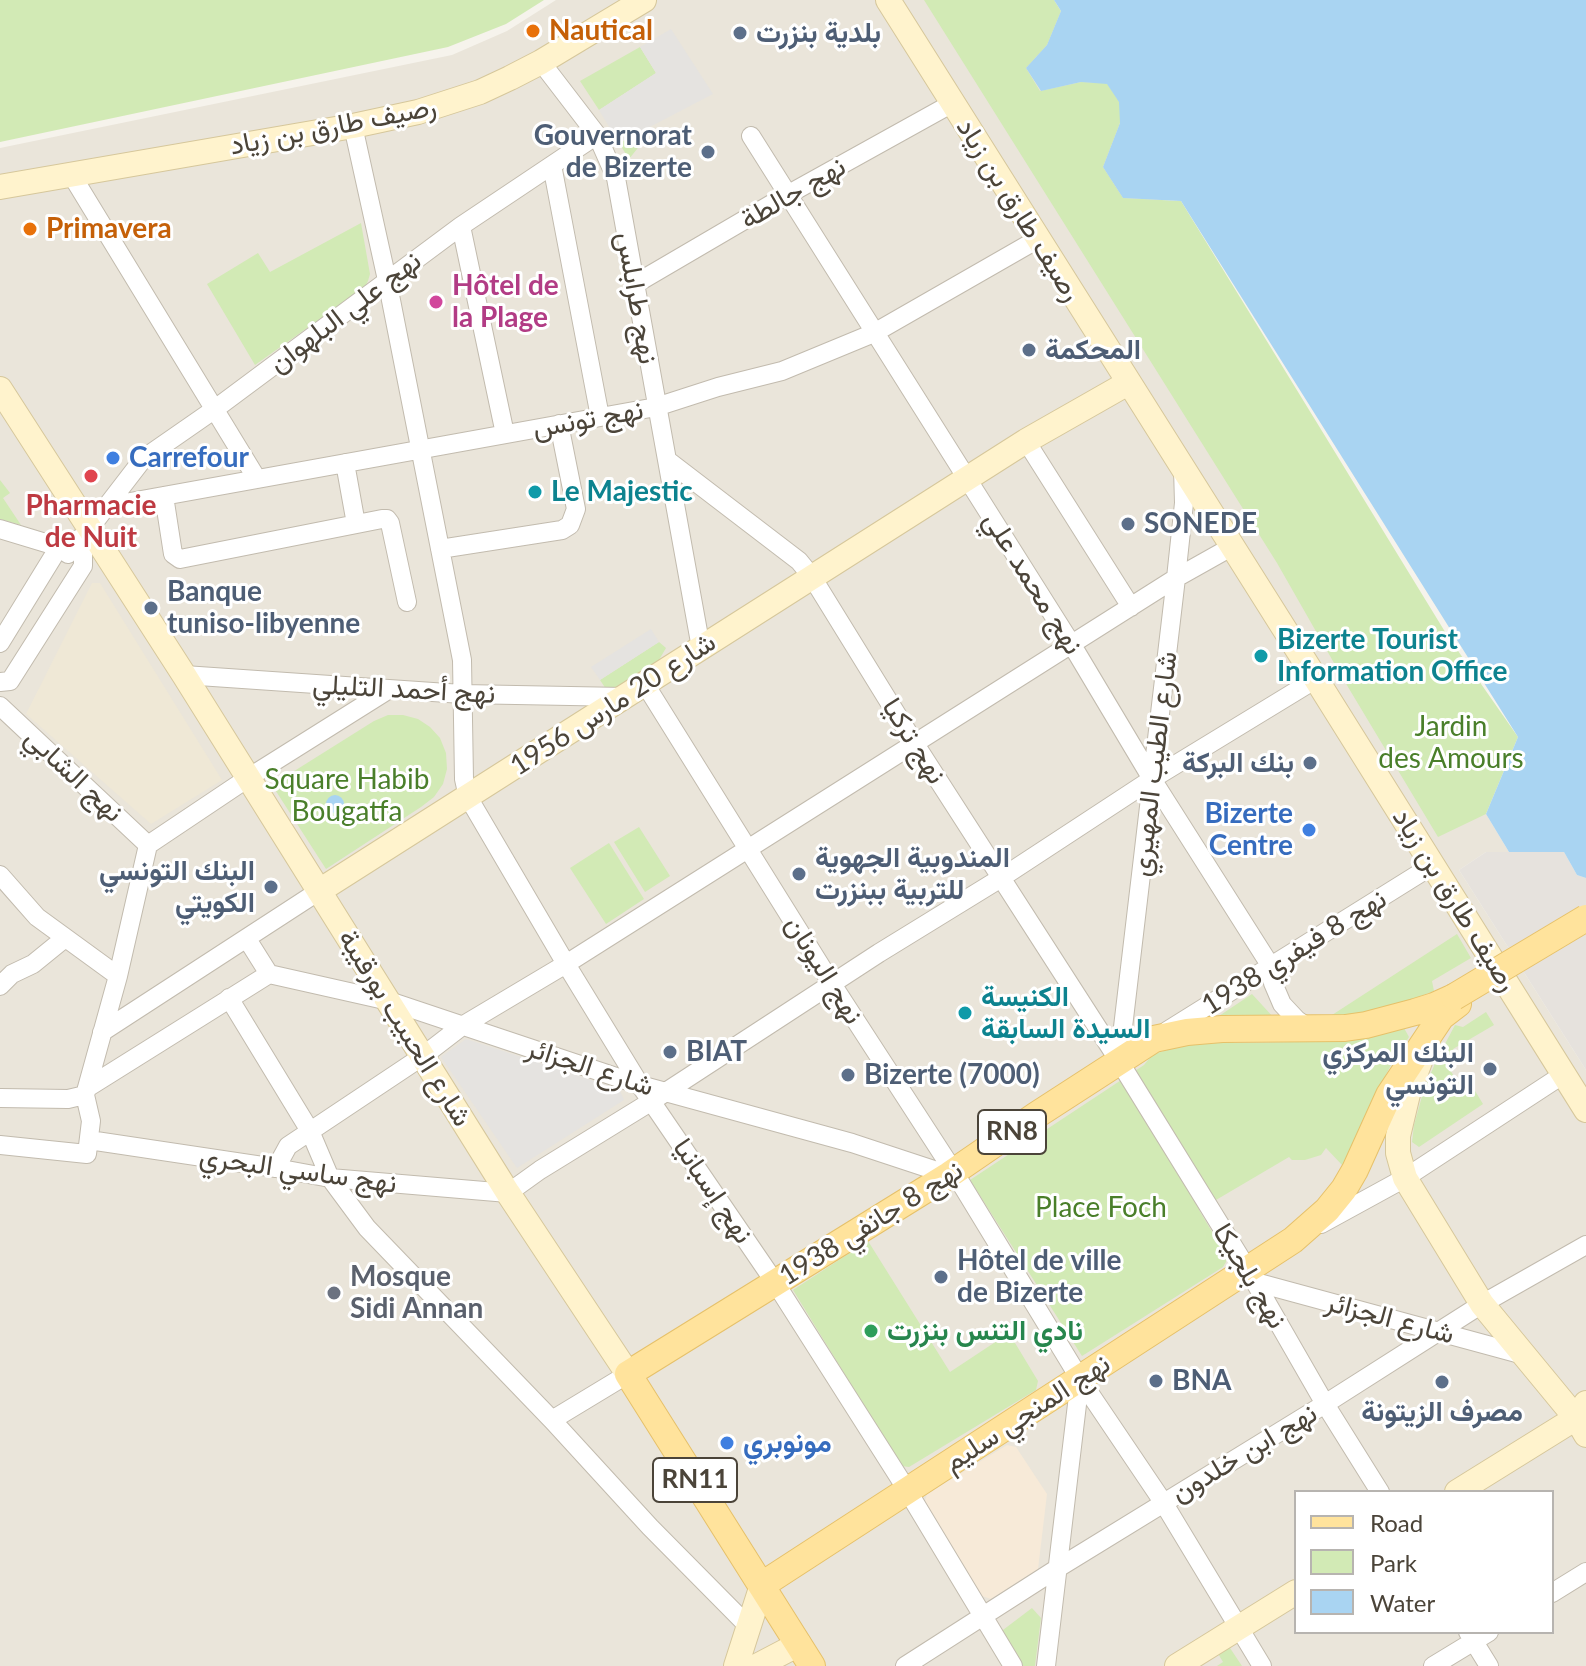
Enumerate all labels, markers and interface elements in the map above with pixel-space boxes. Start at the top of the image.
place label: Nautical [549,14,653,48]
place label: بلدية بنزرت [756,16,881,50]
marker: Nautical [524,22,542,40]
marker: بلدية بنزرت [731,24,749,42]
street label: رصيف طارق بن زياد [227,90,439,162]
street label: رصيف طارق بن زياد [949,112,1089,308]
place label: Gouvernorat de Bizerte [534,119,692,185]
marker: Gouvernorat de Bizerte [699,143,717,161]
street label: نهج جالطة [734,149,852,237]
place label: Primavera [46,212,172,246]
marker: Primavera [21,220,39,238]
street label: نهج طرابلس [609,229,665,367]
street label: نهج علي البلهوان [262,244,428,380]
place label: Hôtel de la Plage [452,269,559,335]
marker: Hôtel de la Plage [427,293,445,311]
place label: المحكمة [1045,333,1141,367]
marker: المحكمة [1020,341,1038,359]
street label: نهج تونس [530,393,646,445]
place label: Carrefour [129,441,249,475]
marker: Carrefour [104,449,122,467]
marker: Pharmacie de Nuit [82,467,100,485]
place label: Le Majestic [551,475,693,509]
marker: Le Majestic [526,483,544,501]
place label: Pharmacie de Nuit [26,489,156,555]
street label: نهج محمد علي [976,505,1090,661]
place label: SONEDE [1144,507,1257,541]
marker: SONEDE [1119,515,1137,533]
place label: Banque tuniso-libyenne [167,575,360,641]
marker: Banque tuniso-libyenne [142,599,160,617]
place label: Bizerte Tourist Information Office [1277,623,1508,689]
street label: شارع 20 مارس 1956 [504,625,722,783]
marker: Bizerte Tourist Information Office [1252,647,1270,665]
street label: شارع الطيب المهيري [1124,650,1184,878]
street label: نهج أحمد التليلي [312,667,496,711]
street label: نهج تركيا [875,692,953,790]
park label: Jardin des Amours [1378,710,1524,776]
street label: نهج الشابي [18,721,130,829]
place label: بنك البركة [1182,746,1294,780]
marker: بنك البركة [1301,754,1319,772]
park label: Square Habib Bougatfa [265,763,429,829]
place label: Bizerte Centre [1204,797,1293,863]
street label: رصيف طارق بن زياد [1385,802,1525,998]
marker: Bizerte Centre [1300,821,1318,839]
place label: المندوبية الجهوية للتربية ببنزرت [815,841,1010,907]
place label: البنك التونسي الكويتي [99,854,255,920]
marker: المندوبية الجهوية للتربية ببنزرت [790,865,808,883]
marker: البنك التونسي الكويتي [262,878,280,896]
street label: نهج 8 فيفري 1938 [1195,882,1393,1022]
street label: نهج اليونان [778,910,870,1030]
street label: شارع الحبيب بورقيبة [331,923,479,1133]
place label: الكنيسة السيدة السابقة [981,980,1150,1046]
marker: الكنيسة السيدة السابقة [956,1004,974,1022]
street label: شارع الجزائر [522,1031,658,1103]
place label: BIAT [686,1035,747,1069]
place label: البنك المركزي التونسي [1322,1036,1474,1102]
marker: BIAT [661,1043,679,1061]
place label: Bizerte (7000) [864,1058,1040,1092]
marker: البنك المركزي التونسي [1481,1060,1499,1078]
marker: Bizerte (7000) [839,1066,857,1084]
road number: RN8 [978,1110,1046,1154]
street label: نهج إسبانيا [666,1132,760,1250]
street label: نهج ساسي البحري [197,1140,399,1200]
street label: نهج 8 جانفي 1938 [773,1153,969,1293]
park label: Place Foch [1035,1191,1167,1225]
street label: نهج بلجيكا [1206,1217,1294,1335]
place label: Hôtel de ville de Bizerte [957,1244,1121,1310]
place label: Mosque Sidi Annan [350,1260,483,1326]
marker: Hôtel de ville de Bizerte [932,1268,950,1286]
marker: Mosque Sidi Annan [325,1284,343,1302]
street label: شارع الجزائر [1322,1285,1458,1351]
place label: نادي التنس بنزرت [887,1314,1083,1348]
marker: نادي التنس بنزرت [862,1322,880,1340]
street label: نهج المنجي سليم [937,1347,1117,1479]
place label: BNA [1172,1364,1231,1398]
marker: BNA [1147,1372,1165,1390]
marker: مصرف الزيتونة [1433,1373,1451,1391]
place label: مصرف الزيتونة [1361,1395,1523,1429]
street label: نهج ابن خلدون [1165,1396,1323,1510]
place label: مونوبري [743,1426,832,1460]
marker: مونوبري [718,1434,736,1452]
road number: RN11 [653,1458,737,1502]
legend [1294,1490,1554,1634]
text: Road [1370,1508,1423,1537]
text: Park [1370,1548,1417,1577]
text: Water [1370,1588,1435,1617]

